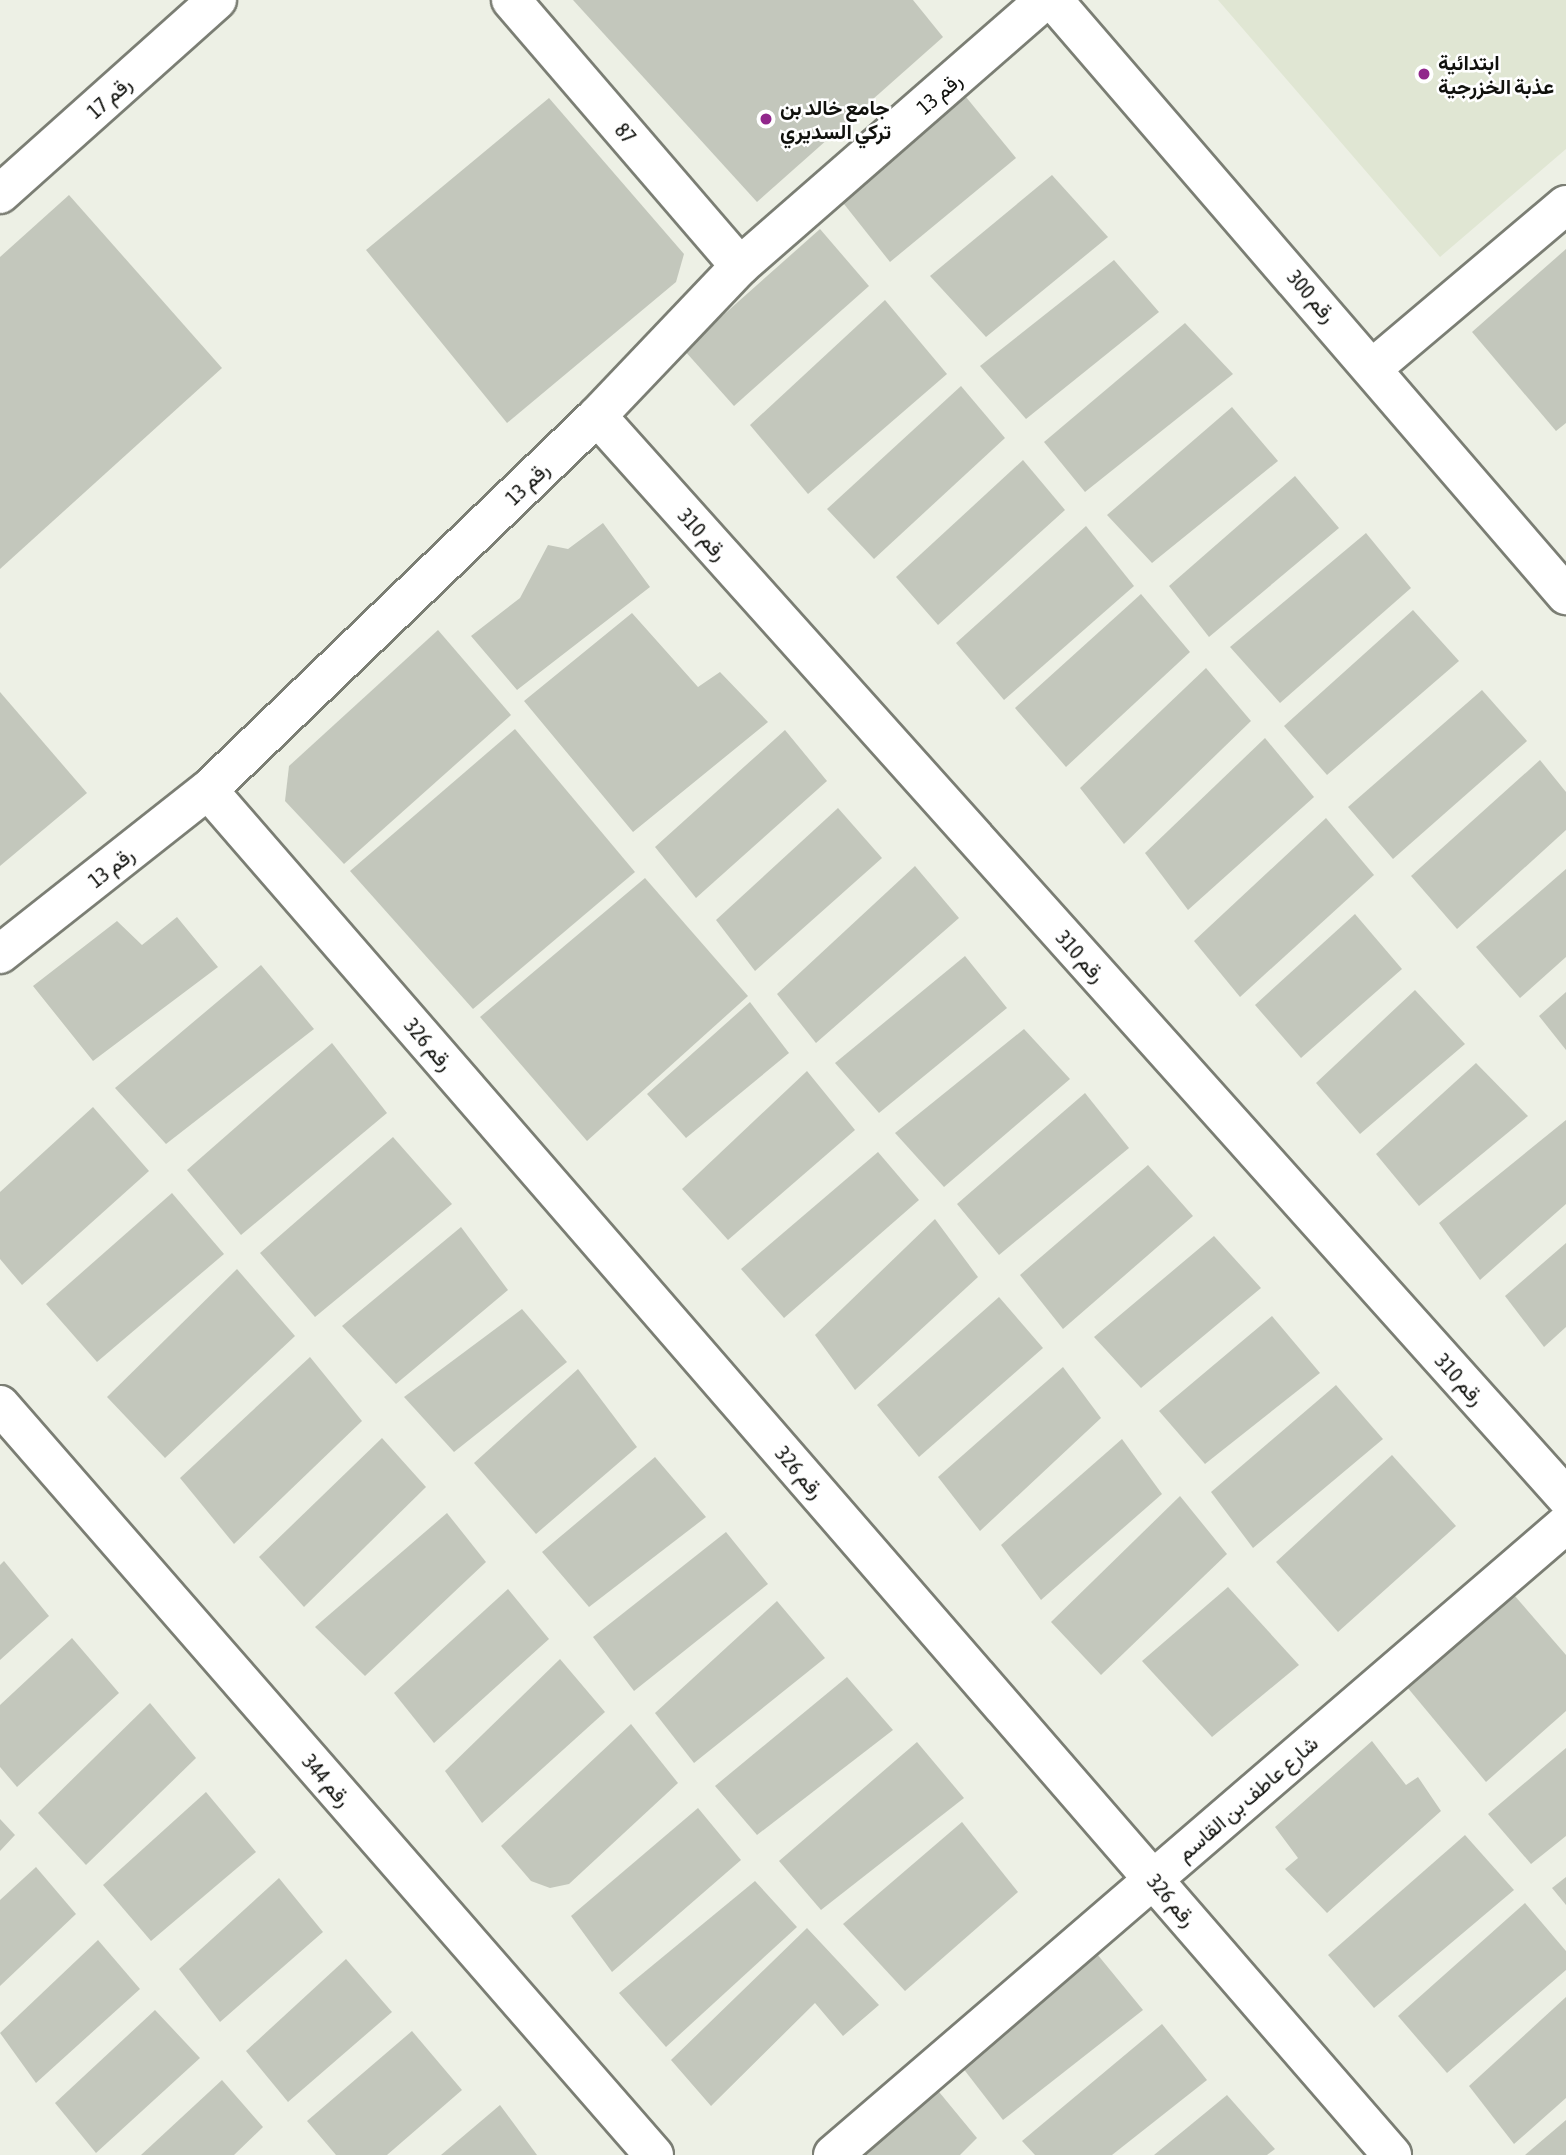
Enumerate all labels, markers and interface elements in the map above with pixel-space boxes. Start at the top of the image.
place label: ابتدائية عذبة الخزرجية [1438,49,1554,99]
marker: ابتدائية عذبة الخزرجية [1416,66,1432,82]
street label: رقم 13 [911,67,967,119]
street label: رقم 17 [82,70,136,124]
place label: جامع خالد بن تركي السديري [780,94,891,144]
marker: جامع خالد بن تركي السديري [758,111,774,127]
street label: 87 [610,117,642,149]
street label: رقم 300 [1282,265,1342,327]
street label: رقم 13 [500,456,554,510]
street label: رقم 310 [673,503,733,565]
street label: رقم 13 [83,841,139,893]
street label: رقم 310 [1051,925,1111,987]
street label: رقم 326 [399,1013,459,1075]
street label: رقم 310 [1430,1348,1490,1410]
street label: رقم 326 [770,1441,830,1503]
street label: شارع عاطف بن القاسم [1171,1730,1323,1866]
street label: رقم 344 [297,1749,357,1811]
street label: رقم 326 [1142,1869,1202,1931]

